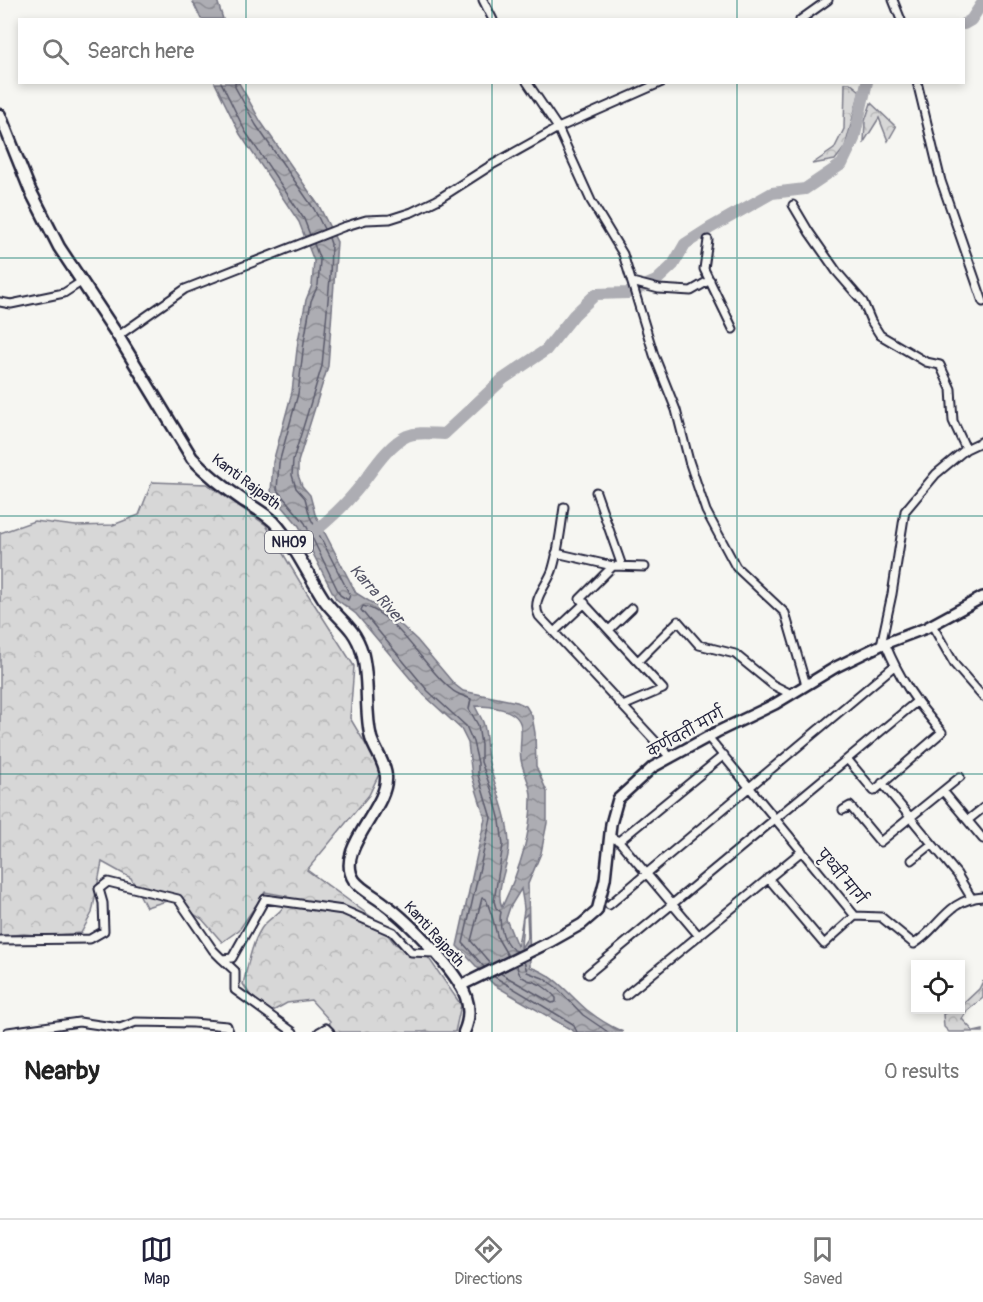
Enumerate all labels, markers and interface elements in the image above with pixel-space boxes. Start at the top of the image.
search box [18,18,965,84]
icon: search [39,35,72,68]
text: Search here [87,37,194,65]
street label: Kanti Rajpath [208,450,284,514]
road number: NH09 [265,531,313,553]
water label: Karra River [345,560,410,629]
street label: कर्णवती मार्ग [643,701,728,762]
street label: पृथ्वी मार्ग [810,843,872,910]
street label: Kanti Rajpath [400,897,468,971]
map controls [911,960,965,1014]
button: locate [911,960,965,1014]
text: Nearby [24,1055,100,1087]
text: 0 results [884,1059,959,1084]
tab: Map [140,1233,173,1289]
tab: Directions [454,1233,522,1289]
tab: Saved [803,1233,843,1289]

